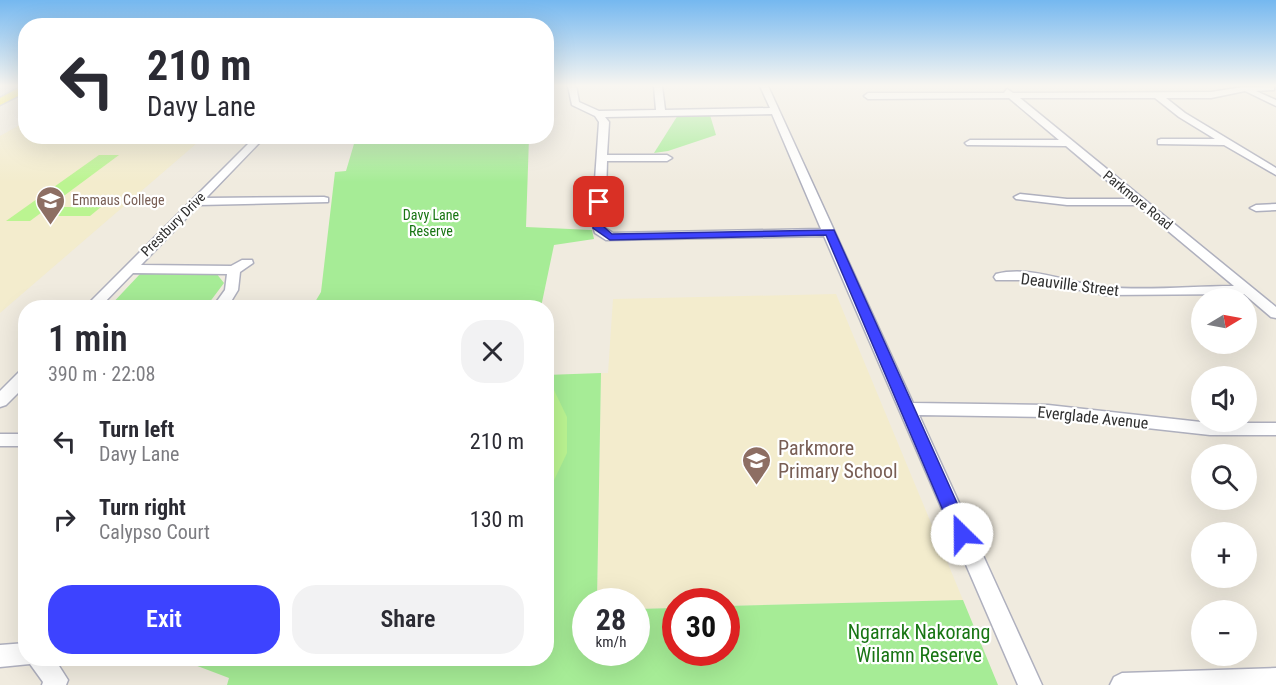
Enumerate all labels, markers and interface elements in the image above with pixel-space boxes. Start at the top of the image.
text: 210 m [147,41,252,90]
icon: left [48,42,126,120]
text: Davy Lane [147,91,256,123]
street label: Parkmore Road [1100,167,1176,233]
pin [573,176,624,227]
school or university icon: Emmaus College [35,184,67,226]
icon: arrive [582,185,615,218]
street label: Prestbury Drive [138,188,209,259]
place label: Emmaus College [72,192,165,208]
park label: Davy Lane Reserve [403,207,460,239]
street label: Deauville Street [1020,269,1120,300]
north arrow [1191,288,1257,354]
map controls [1191,288,1257,666]
text: 1 min [48,318,128,360]
button: close [461,320,524,383]
text: 390 m · 22:08 [48,362,155,386]
button: sound [1191,366,1257,432]
street label: Everglade Avenue [1037,402,1149,433]
text: Turn left [99,417,174,442]
icon: left [48,425,81,458]
text: 210 m [470,429,524,454]
place label: Parkmore Primary School [778,436,898,483]
text: Davy Lane [99,442,179,466]
school or university icon: Parkmore Primary School [741,444,773,486]
button: search [1191,444,1257,510]
text: Turn right [99,495,186,520]
position arrow [930,502,994,566]
icon: right [48,503,81,536]
text: 130 m [470,507,524,532]
text: Calypso Court [99,520,210,544]
button: + [1191,522,1257,588]
button: Exit [48,585,280,654]
button: Share [292,585,524,654]
speed limit sign: 30 [662,588,740,666]
button: − [1191,600,1257,666]
text: 28 [596,602,626,637]
park label: Ngarrak Nakorang Wilamn Reserve [848,620,990,667]
text: km/h [596,633,626,651]

